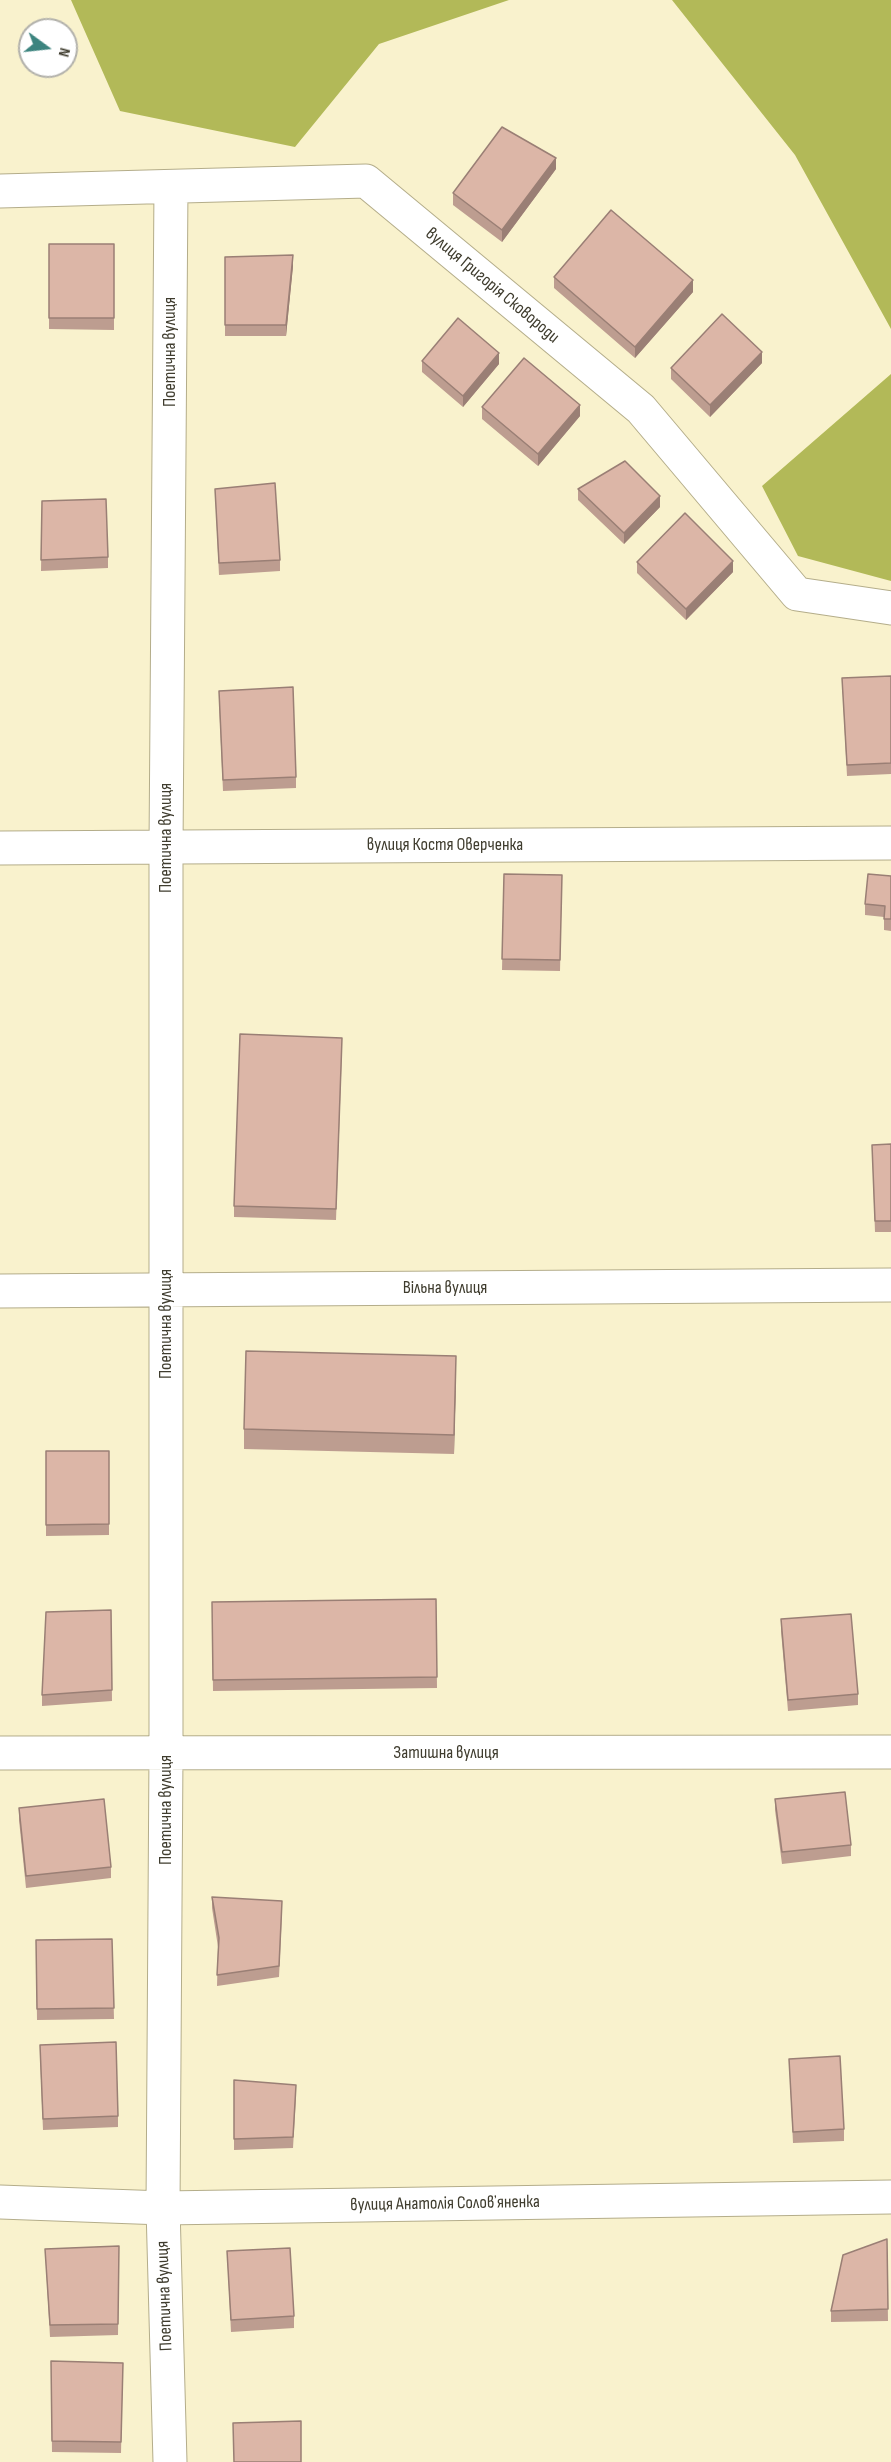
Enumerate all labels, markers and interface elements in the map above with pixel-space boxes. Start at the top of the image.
north arrow [18,18,78,78]
text: N [54,46,74,59]
street label: вулиця Григорія Сковороди [421,224,563,348]
street label: Поетична вулиця [159,297,181,407]
street label: Поетична вулиця [155,783,177,893]
street label: вулиця Костя Оверченка [367,834,523,856]
street label: Поетична вулиця [155,1269,177,1379]
street label: Вільна вулиця [403,1277,487,1299]
street label: Затишна вулиця [393,1742,499,1764]
street label: Поетична вулиця [155,1755,177,1865]
street label: вулиця Анатолія Соловʼяненка [350,2192,540,2216]
street label: Поетична вулиця [152,2241,178,2351]

